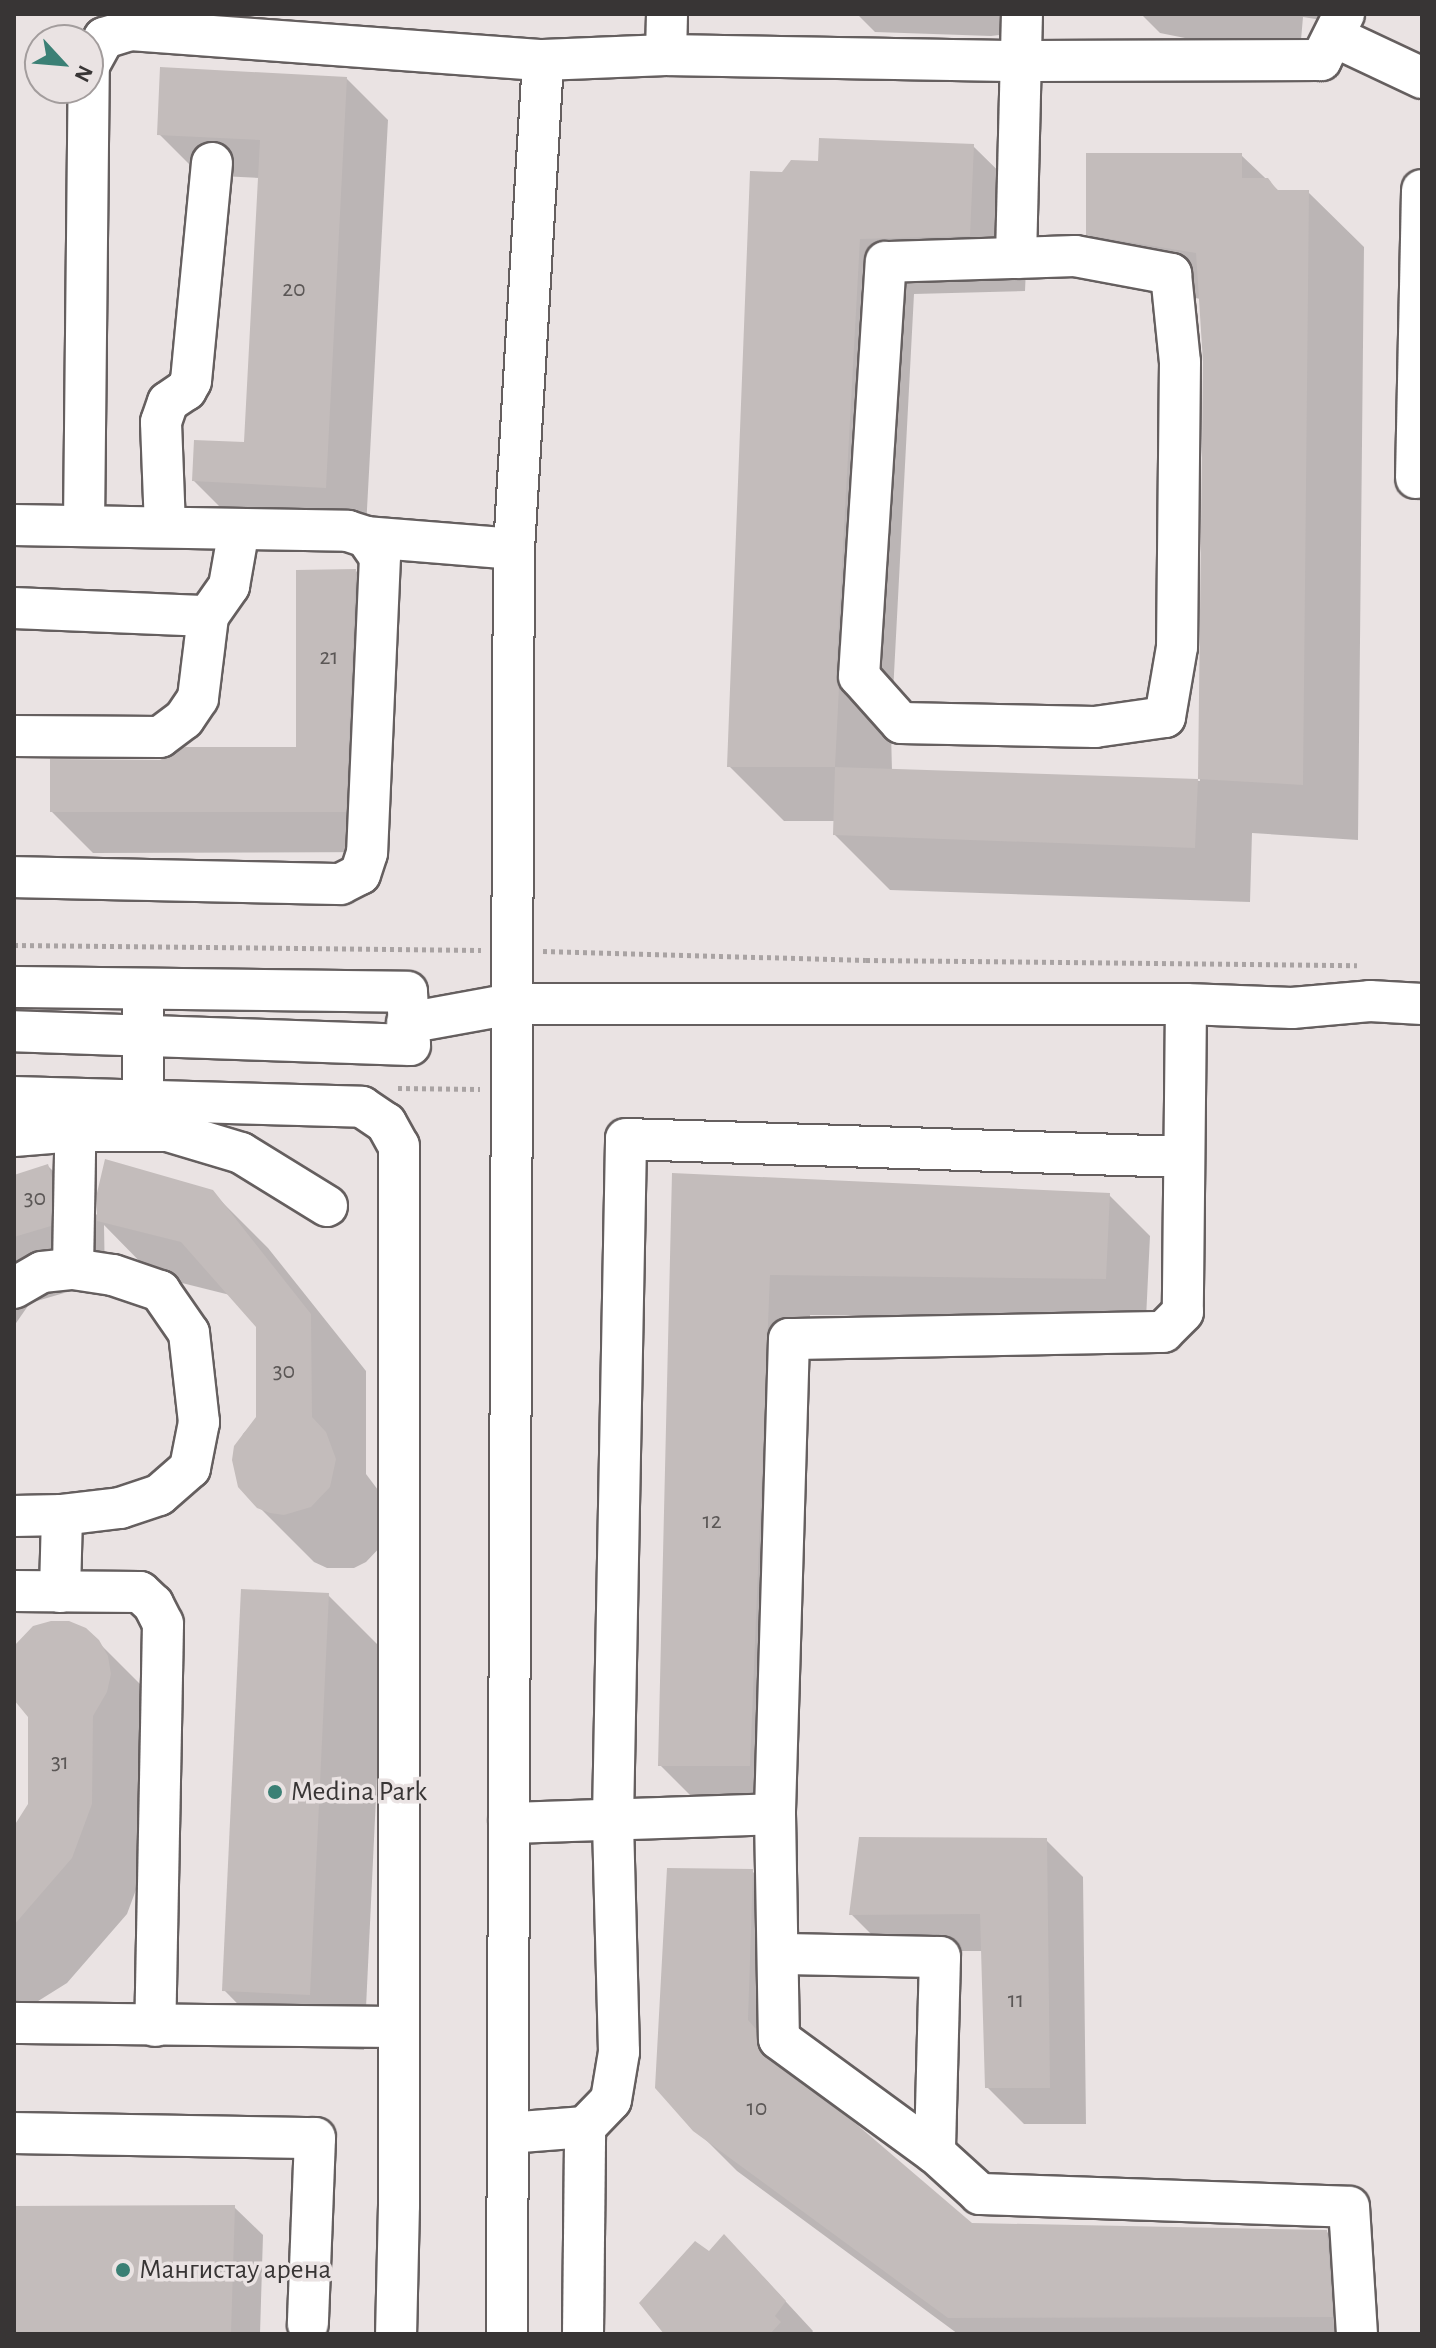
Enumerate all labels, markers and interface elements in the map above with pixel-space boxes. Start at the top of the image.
north arrow [24,24,104,104]
text: N [71,62,97,85]
house number: 20 [282,276,306,304]
house number: 21 [319,644,339,672]
house number: 30 [24,1185,46,1213]
house number: 30 [273,1358,295,1386]
house number: 12 [702,1508,722,1536]
house number: 31 [51,1749,69,1777]
place label: Medina Park [291,1775,427,1809]
marker: Medina Park [266,1783,284,1801]
house number: 11 [1008,1987,1024,2015]
house number: 10 [747,2095,767,2123]
place label: Мангистау арена [139,2253,331,2287]
marker: Мангистау арена [114,2261,132,2279]

